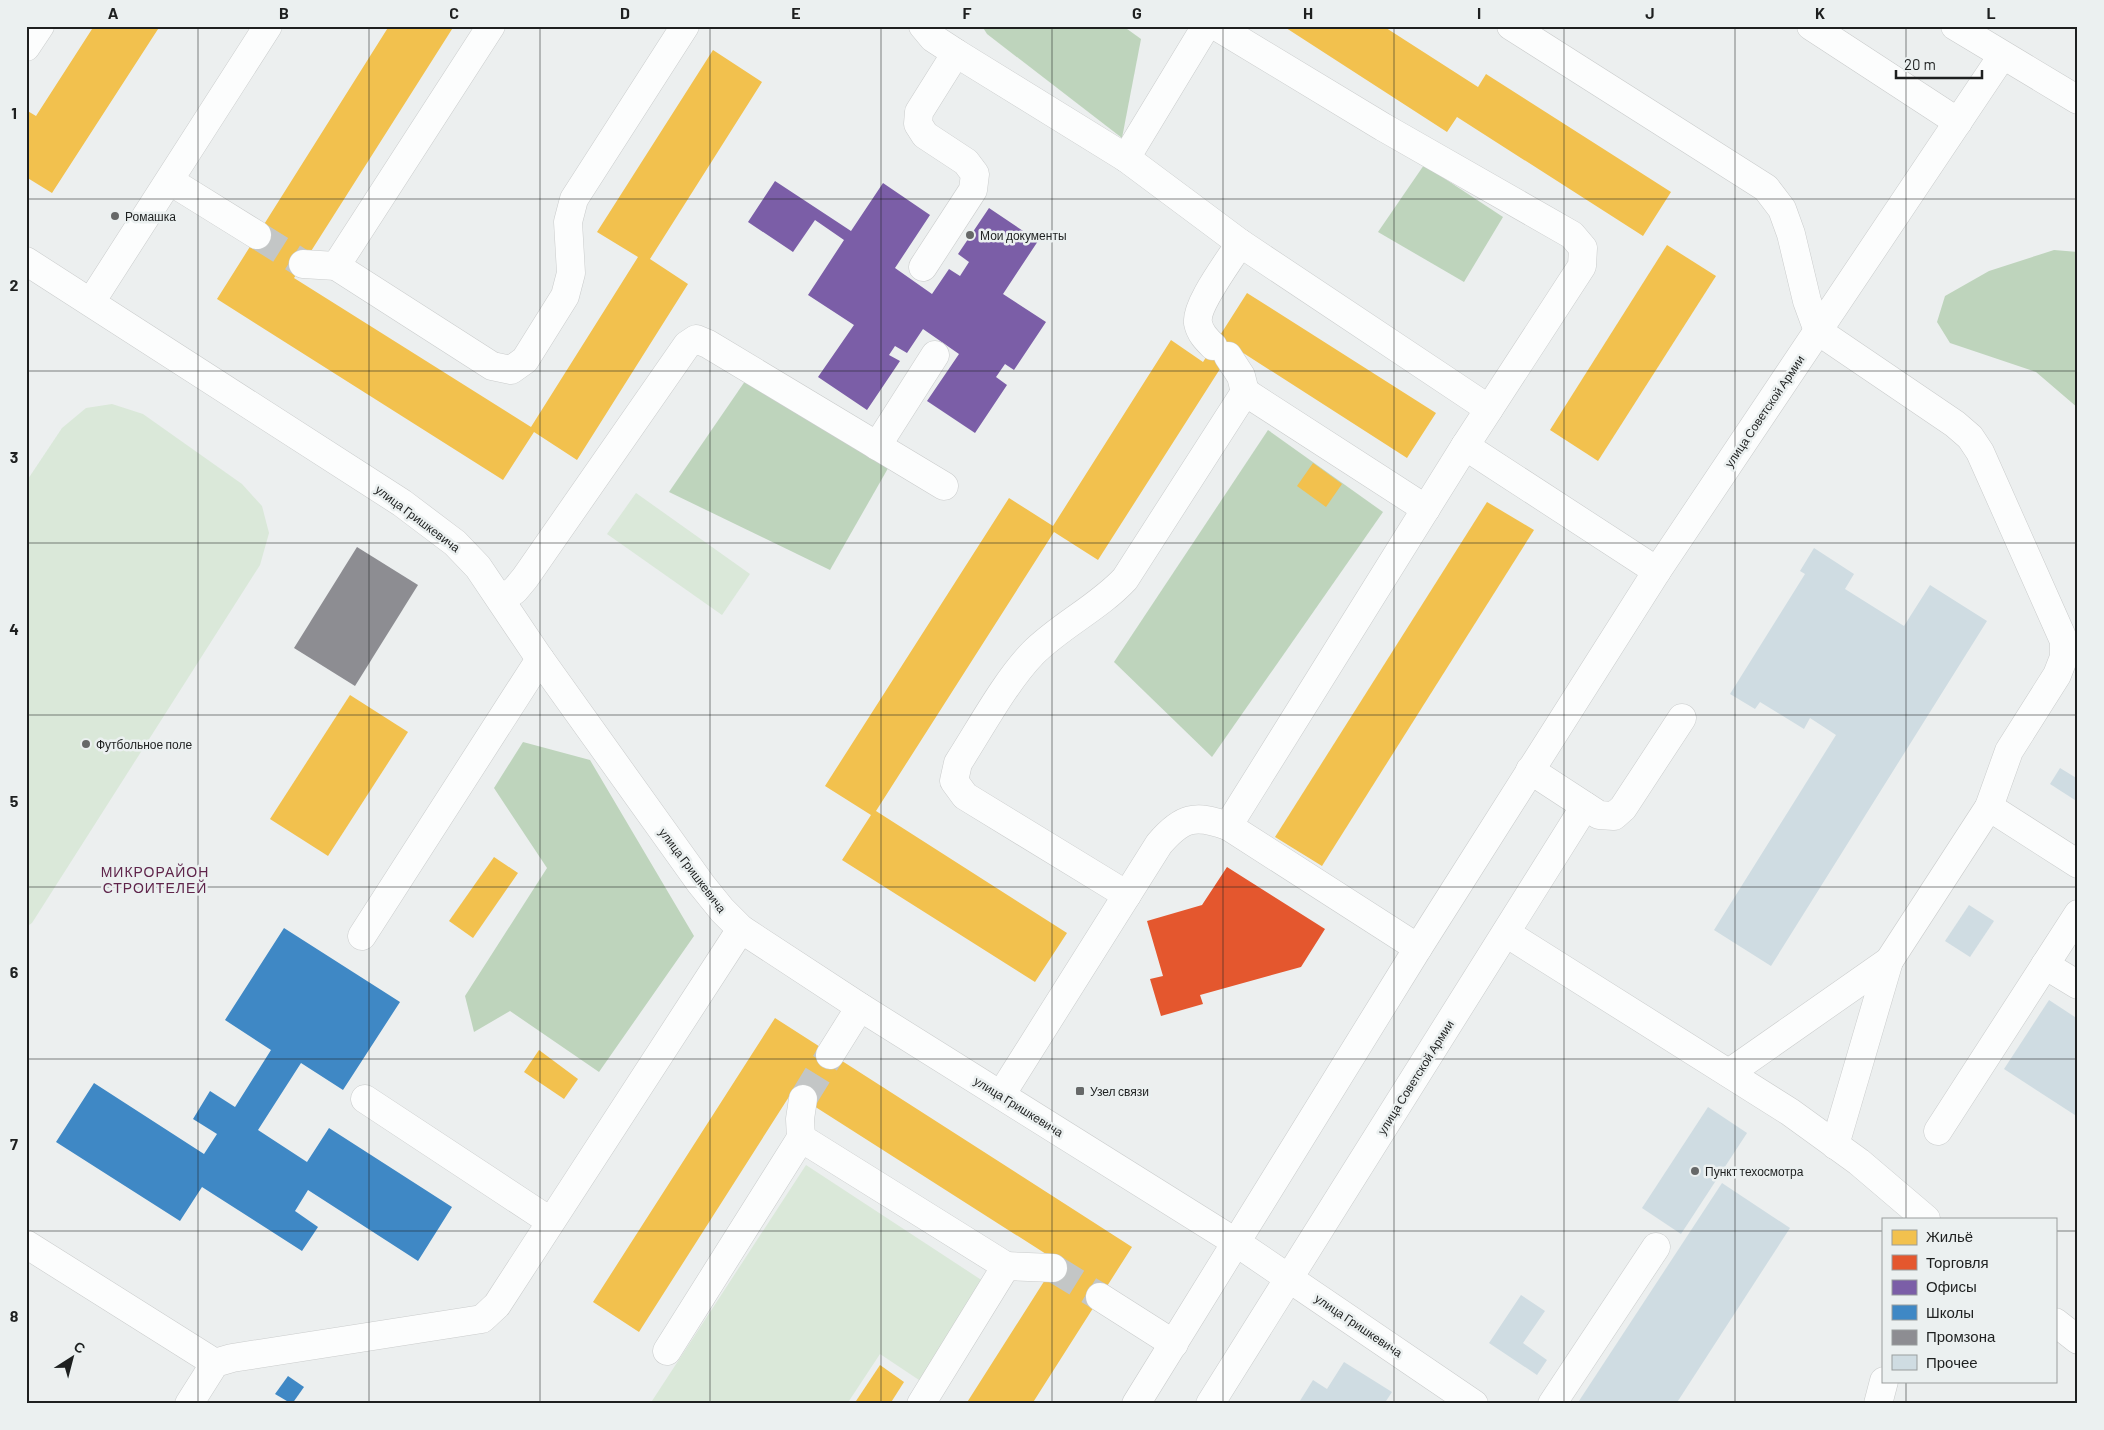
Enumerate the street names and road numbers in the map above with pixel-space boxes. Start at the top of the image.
street label: улица Советской Армии [1721,352,1808,470]
street label: улица Гришкевича [372,482,463,555]
street label: улица Гришкевича [656,825,730,916]
street label: улица Советской Армии [1374,1017,1457,1137]
street label: улица Гришкевича [971,1073,1066,1140]
street label: улица Гришкевича [1312,1291,1406,1360]

